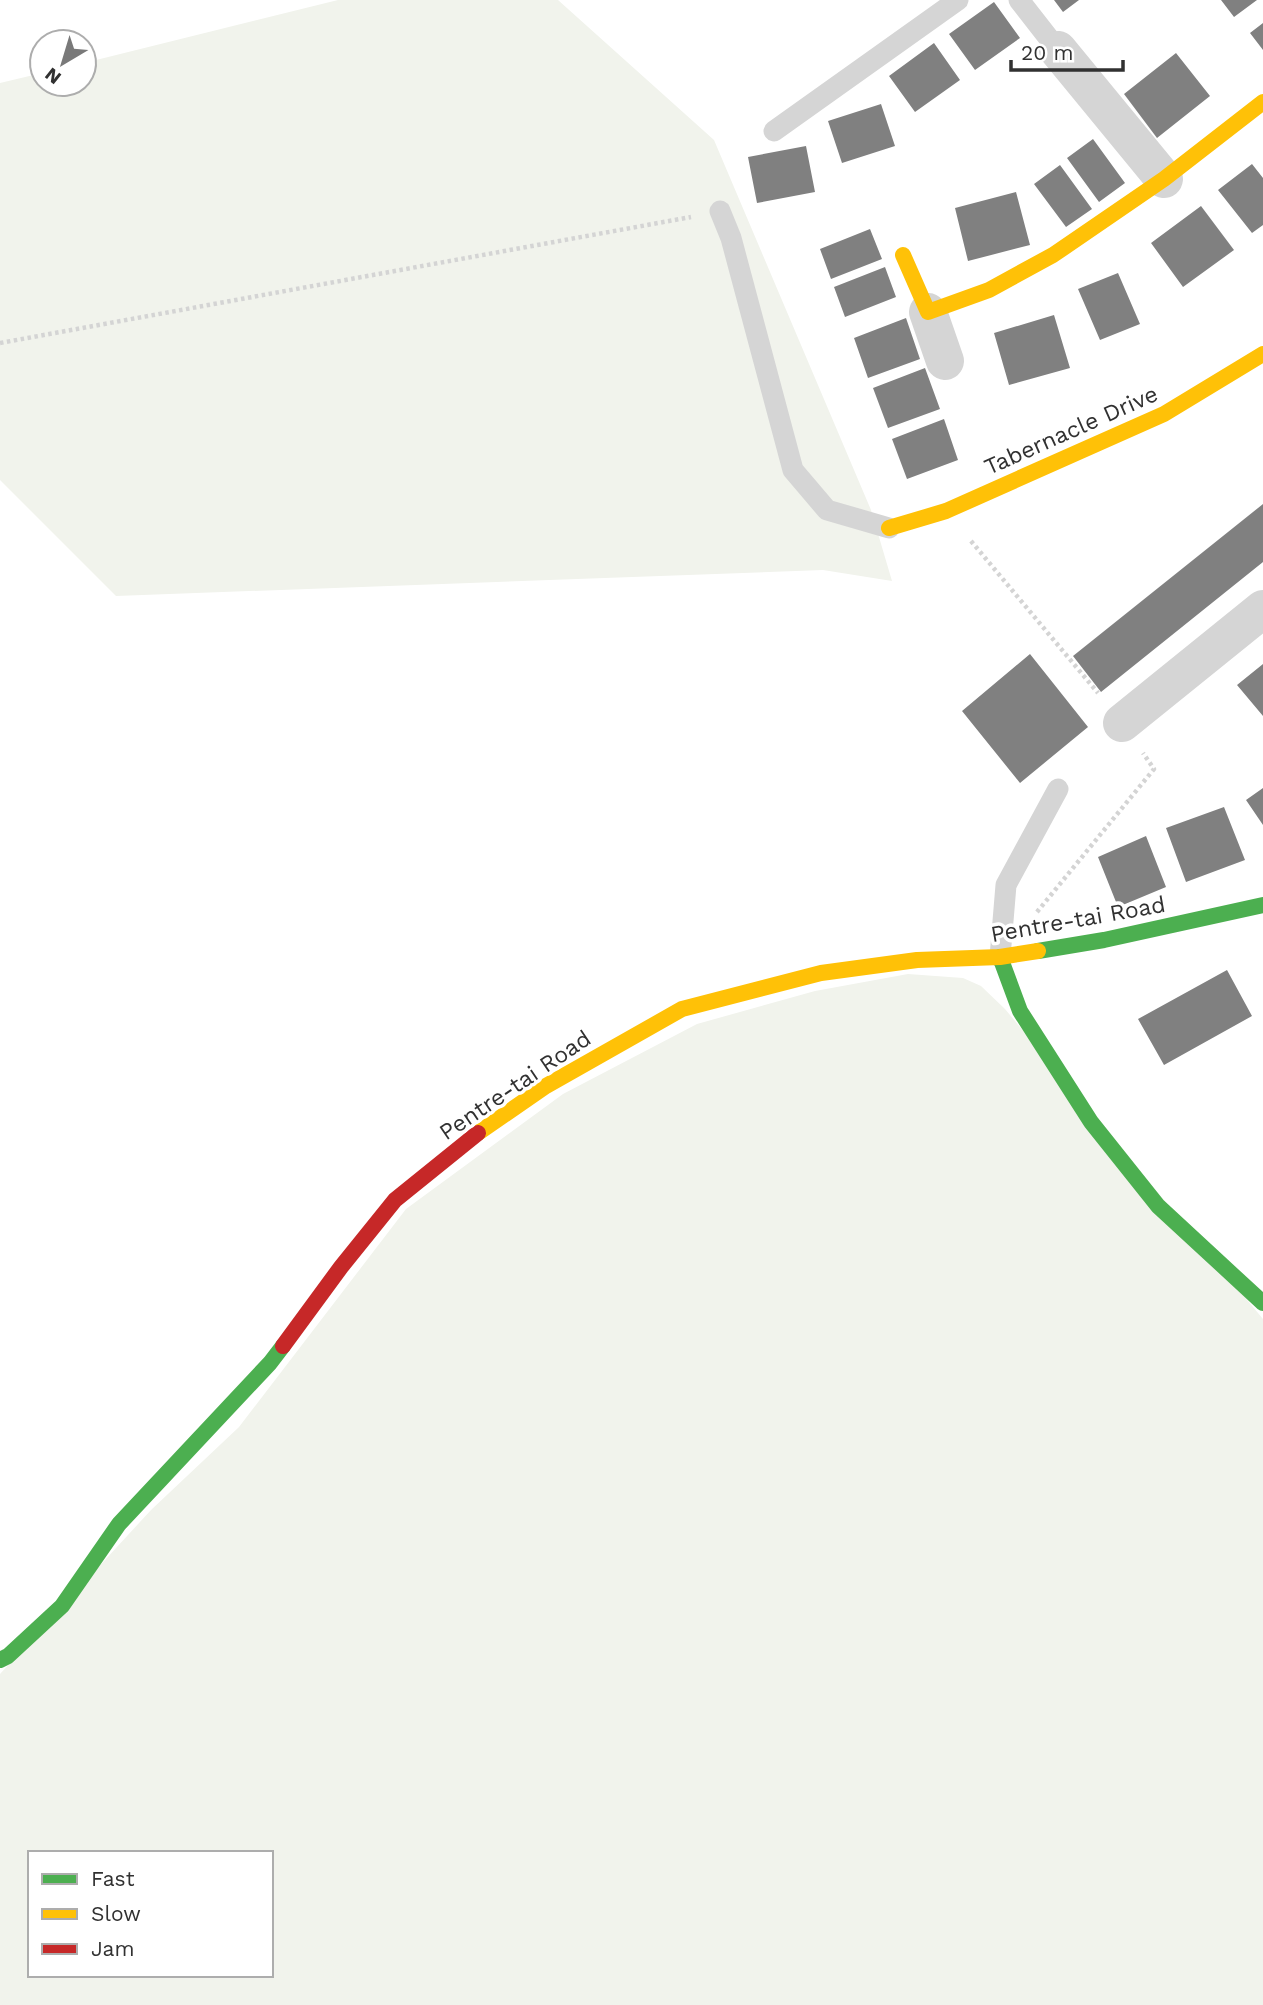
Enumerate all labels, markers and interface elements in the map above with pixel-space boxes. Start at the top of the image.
north arrow [28,28,98,98]
scale bar [1011,28,1123,72]
text: 20 m [1021,40,1073,65]
text: N [40,63,65,89]
street label: Tabernacle Drive [980,380,1162,481]
street label: Pentre-tai Road [989,891,1168,948]
street label: Pentre-tai Road [434,1025,596,1146]
legend [28,1851,273,1977]
text: Fast [91,1866,135,1891]
text: Slow [91,1901,141,1926]
text: Jam [91,1936,134,1961]

